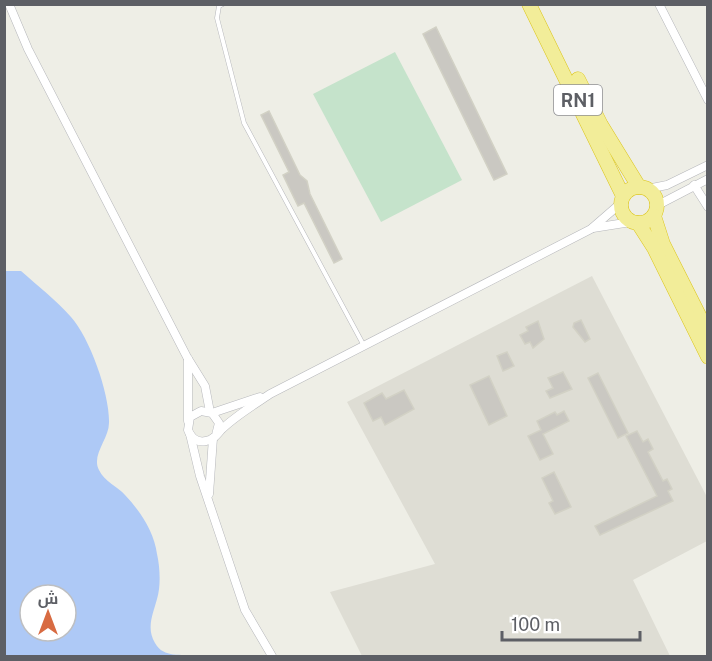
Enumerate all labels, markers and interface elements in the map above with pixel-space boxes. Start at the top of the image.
road number: RN1 [554,85,602,115]
north arrow [18,583,78,643]
text: ش [38,589,58,608]
scale bar [502,604,640,642]
text: 100 m [511,614,560,635]

